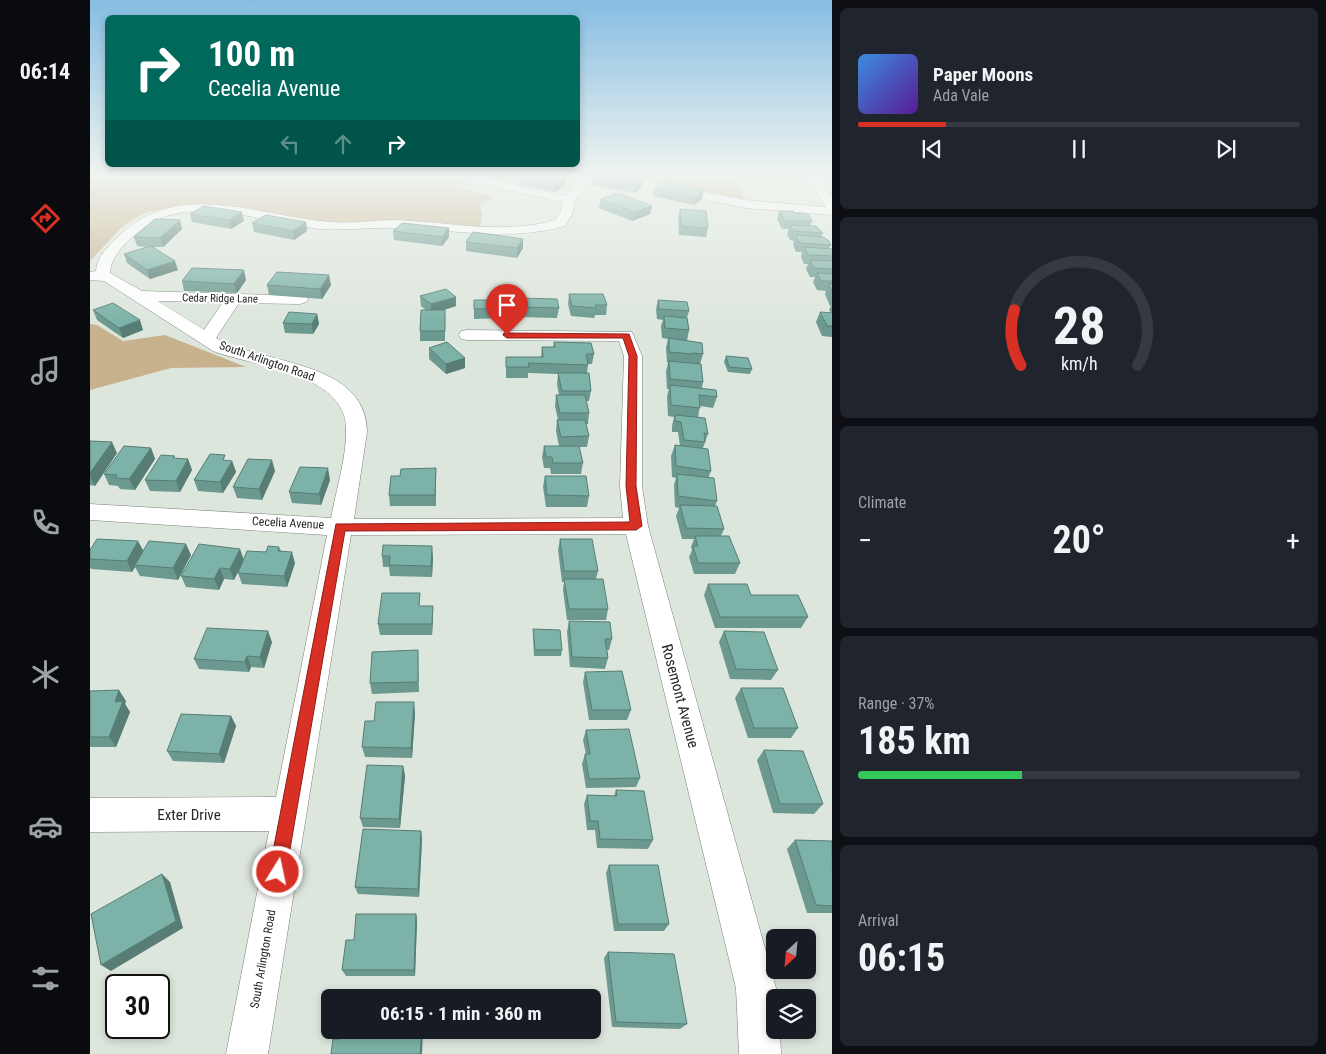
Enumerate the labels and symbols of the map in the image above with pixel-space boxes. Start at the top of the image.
pin [486,284,528,335]
street label: Cedar Ridge Lane [182,291,258,306]
street label: South Arlington Road [217,338,317,384]
street label: Cecelia Avenue [252,514,325,532]
street label: Rosemont Avenue [658,642,702,750]
street label: Exter Drive [157,806,221,824]
position arrow [251,845,303,897]
street label: South Arlington Road [247,908,279,1009]
north arrow [766,929,816,979]
speed limit sign: 30 [105,974,170,1039]

